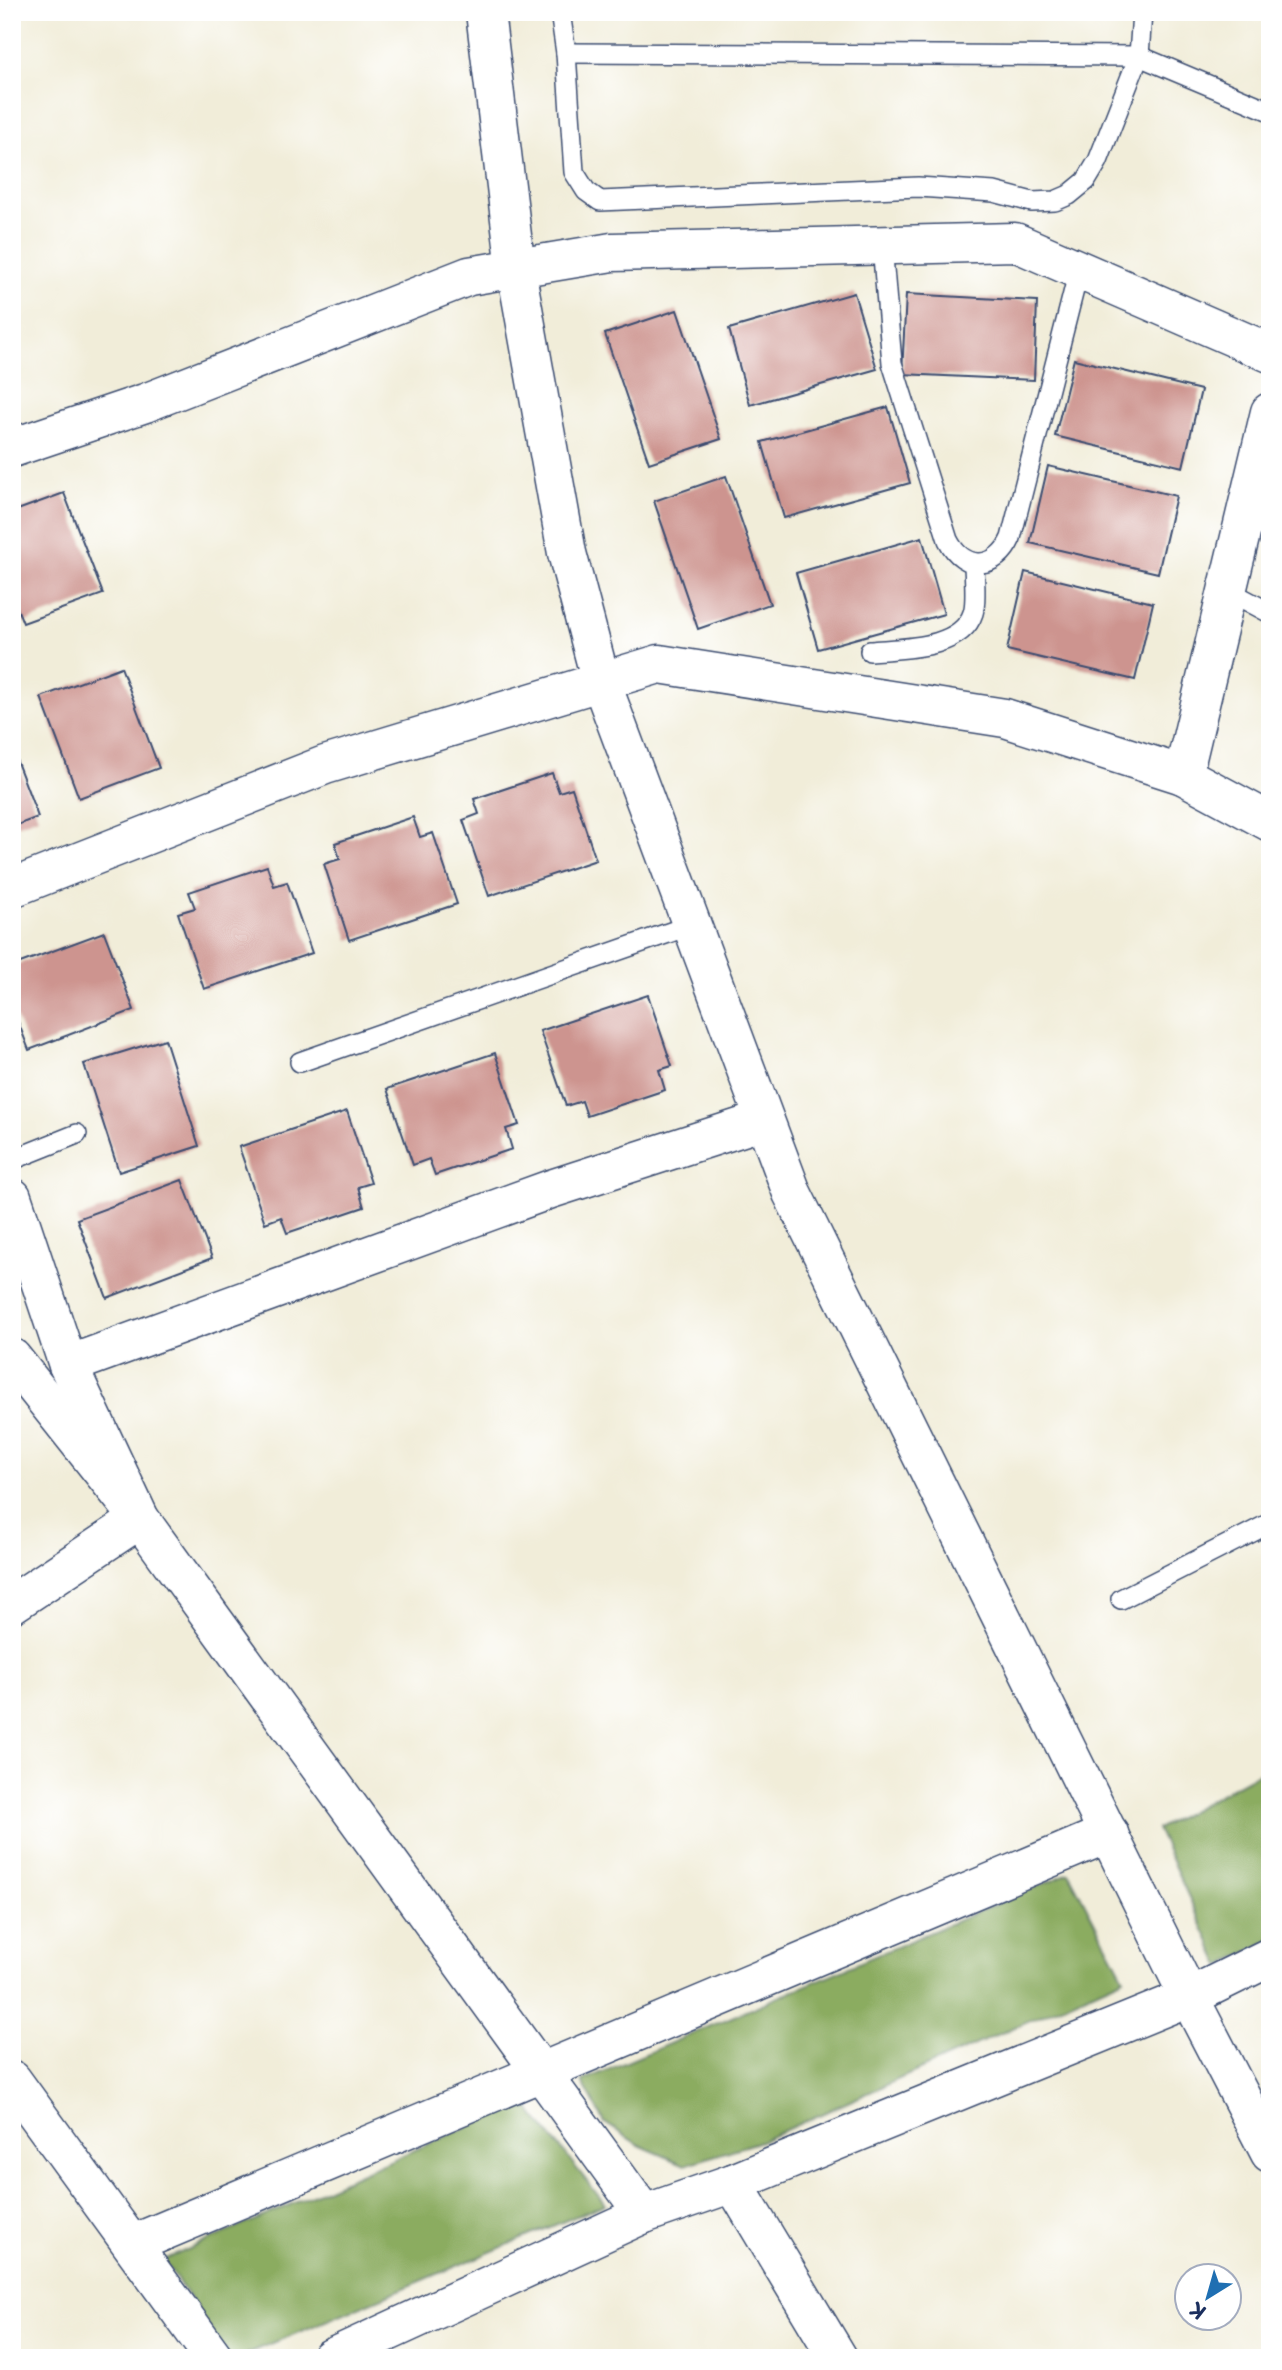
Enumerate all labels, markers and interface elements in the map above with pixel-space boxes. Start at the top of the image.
north arrow [1174,2262,1244,2332]
text: K [1183,2296,1211,2327]

